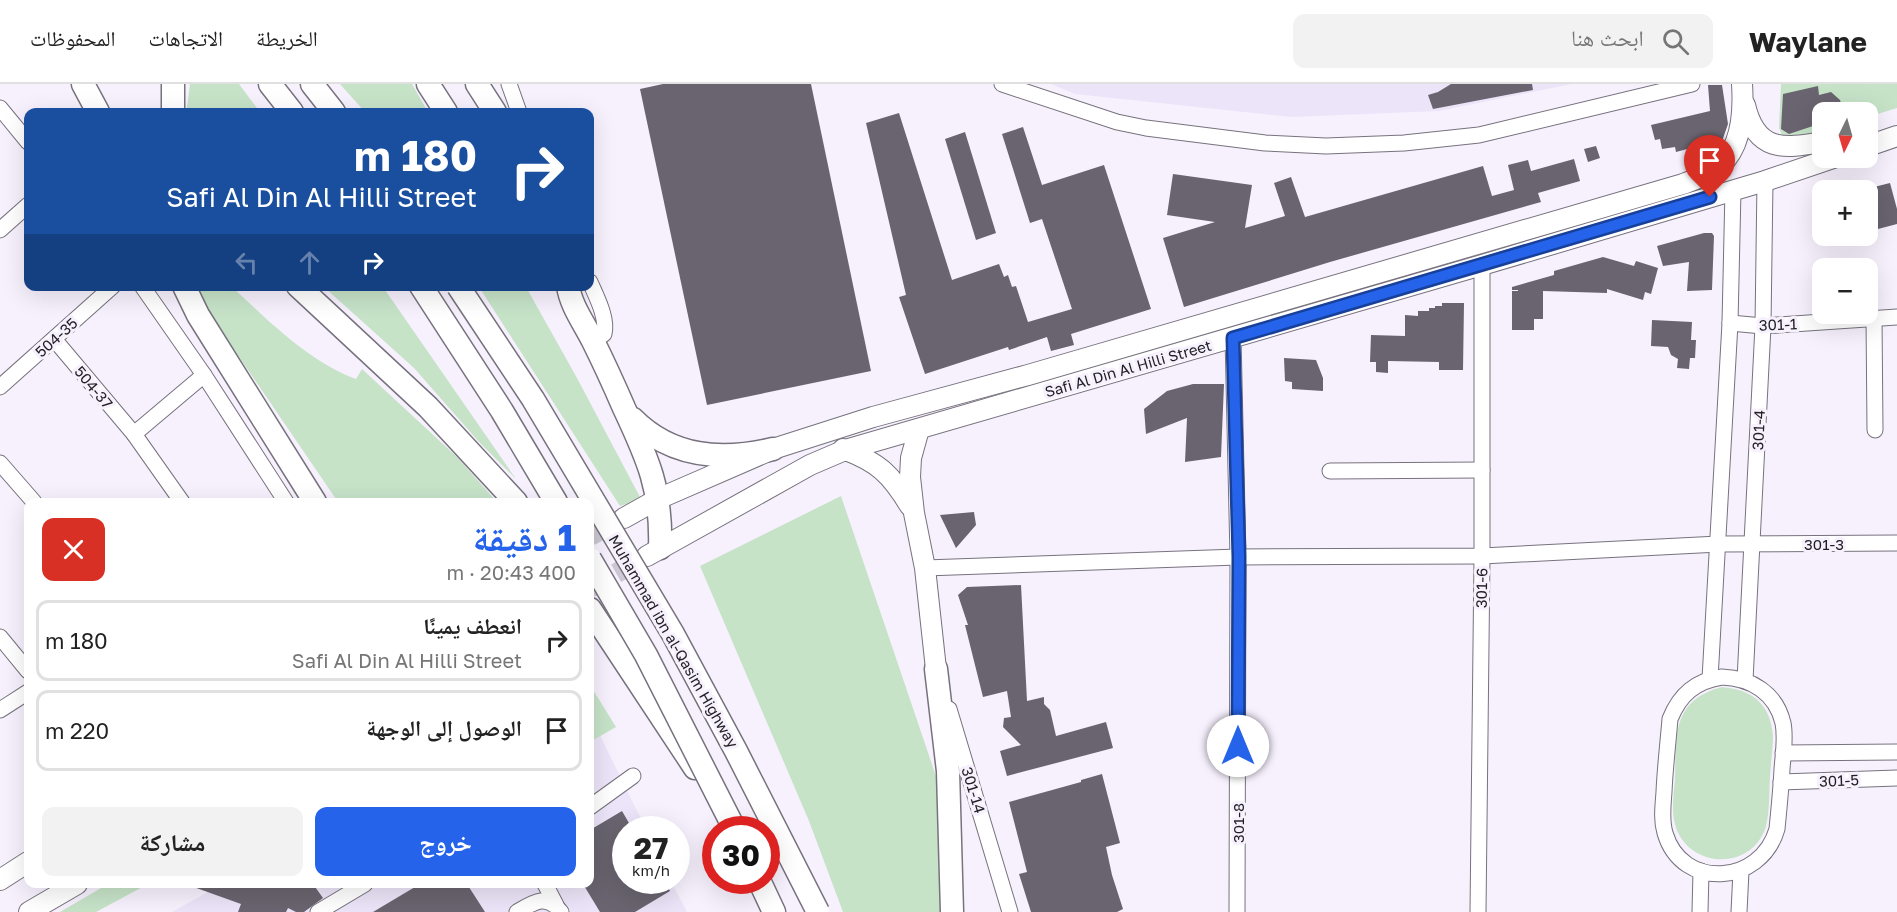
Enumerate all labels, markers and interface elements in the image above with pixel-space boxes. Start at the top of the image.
search box [1293,14,1713,68]
text: ابحث هنا [1571,24,1644,51]
text: المحفوظات [30,25,115,51]
text: الاتجاهات [148,25,223,51]
text: الخريطة [256,25,318,51]
icon: search [1659,25,1692,58]
text: Waylane [1749,25,1867,58]
north arrow [1812,102,1878,168]
map controls [1812,102,1878,324]
text: 180 m [354,130,477,180]
icon: right [498,132,576,210]
pin [1684,135,1735,197]
icon: arrive [1693,144,1726,177]
button: + [1812,180,1878,246]
text: Safi Al Din Al Hilli Street [166,181,477,213]
icon: left [230,246,263,279]
icon: ahead [293,246,326,279]
icon: right [356,246,389,279]
button: − [1812,258,1878,324]
street label: 504-35 [31,313,81,361]
street label: 301-1 [1759,314,1797,334]
street label: Safi Al Din Al Hilli Street [1043,336,1213,400]
street label: 504-37 [71,362,117,412]
street label: 301-4 [1748,409,1768,451]
text: 1 دقيقة [473,516,576,559]
button: close [42,518,105,581]
street label: Muhammad ibn al-Qasim Highway [605,531,743,751]
street label: 301-3 [1804,535,1844,553]
text: 400 m · 20:43 [446,560,576,584]
street label: 301-6 [1472,568,1490,608]
text: انعطف يمينًا [423,612,522,639]
icon: right [540,624,573,657]
text: 180 m [45,627,108,654]
text: Safi Al Din Al Hilli Street [292,648,522,672]
text: الوصول إلى الوجهة [366,714,522,741]
icon: arrive [540,714,573,747]
position arrow [1206,714,1270,778]
text: 220 m [45,717,109,744]
street label: 301-14 [958,765,990,815]
street label: 301-5 [1819,770,1859,790]
street label: 301-8 [1229,803,1247,843]
button: مشاركة [42,807,303,876]
button: خروج [315,807,576,876]
speed limit sign: 30 [702,816,780,894]
text: 27 [634,830,668,866]
text: km/h [632,861,670,879]

